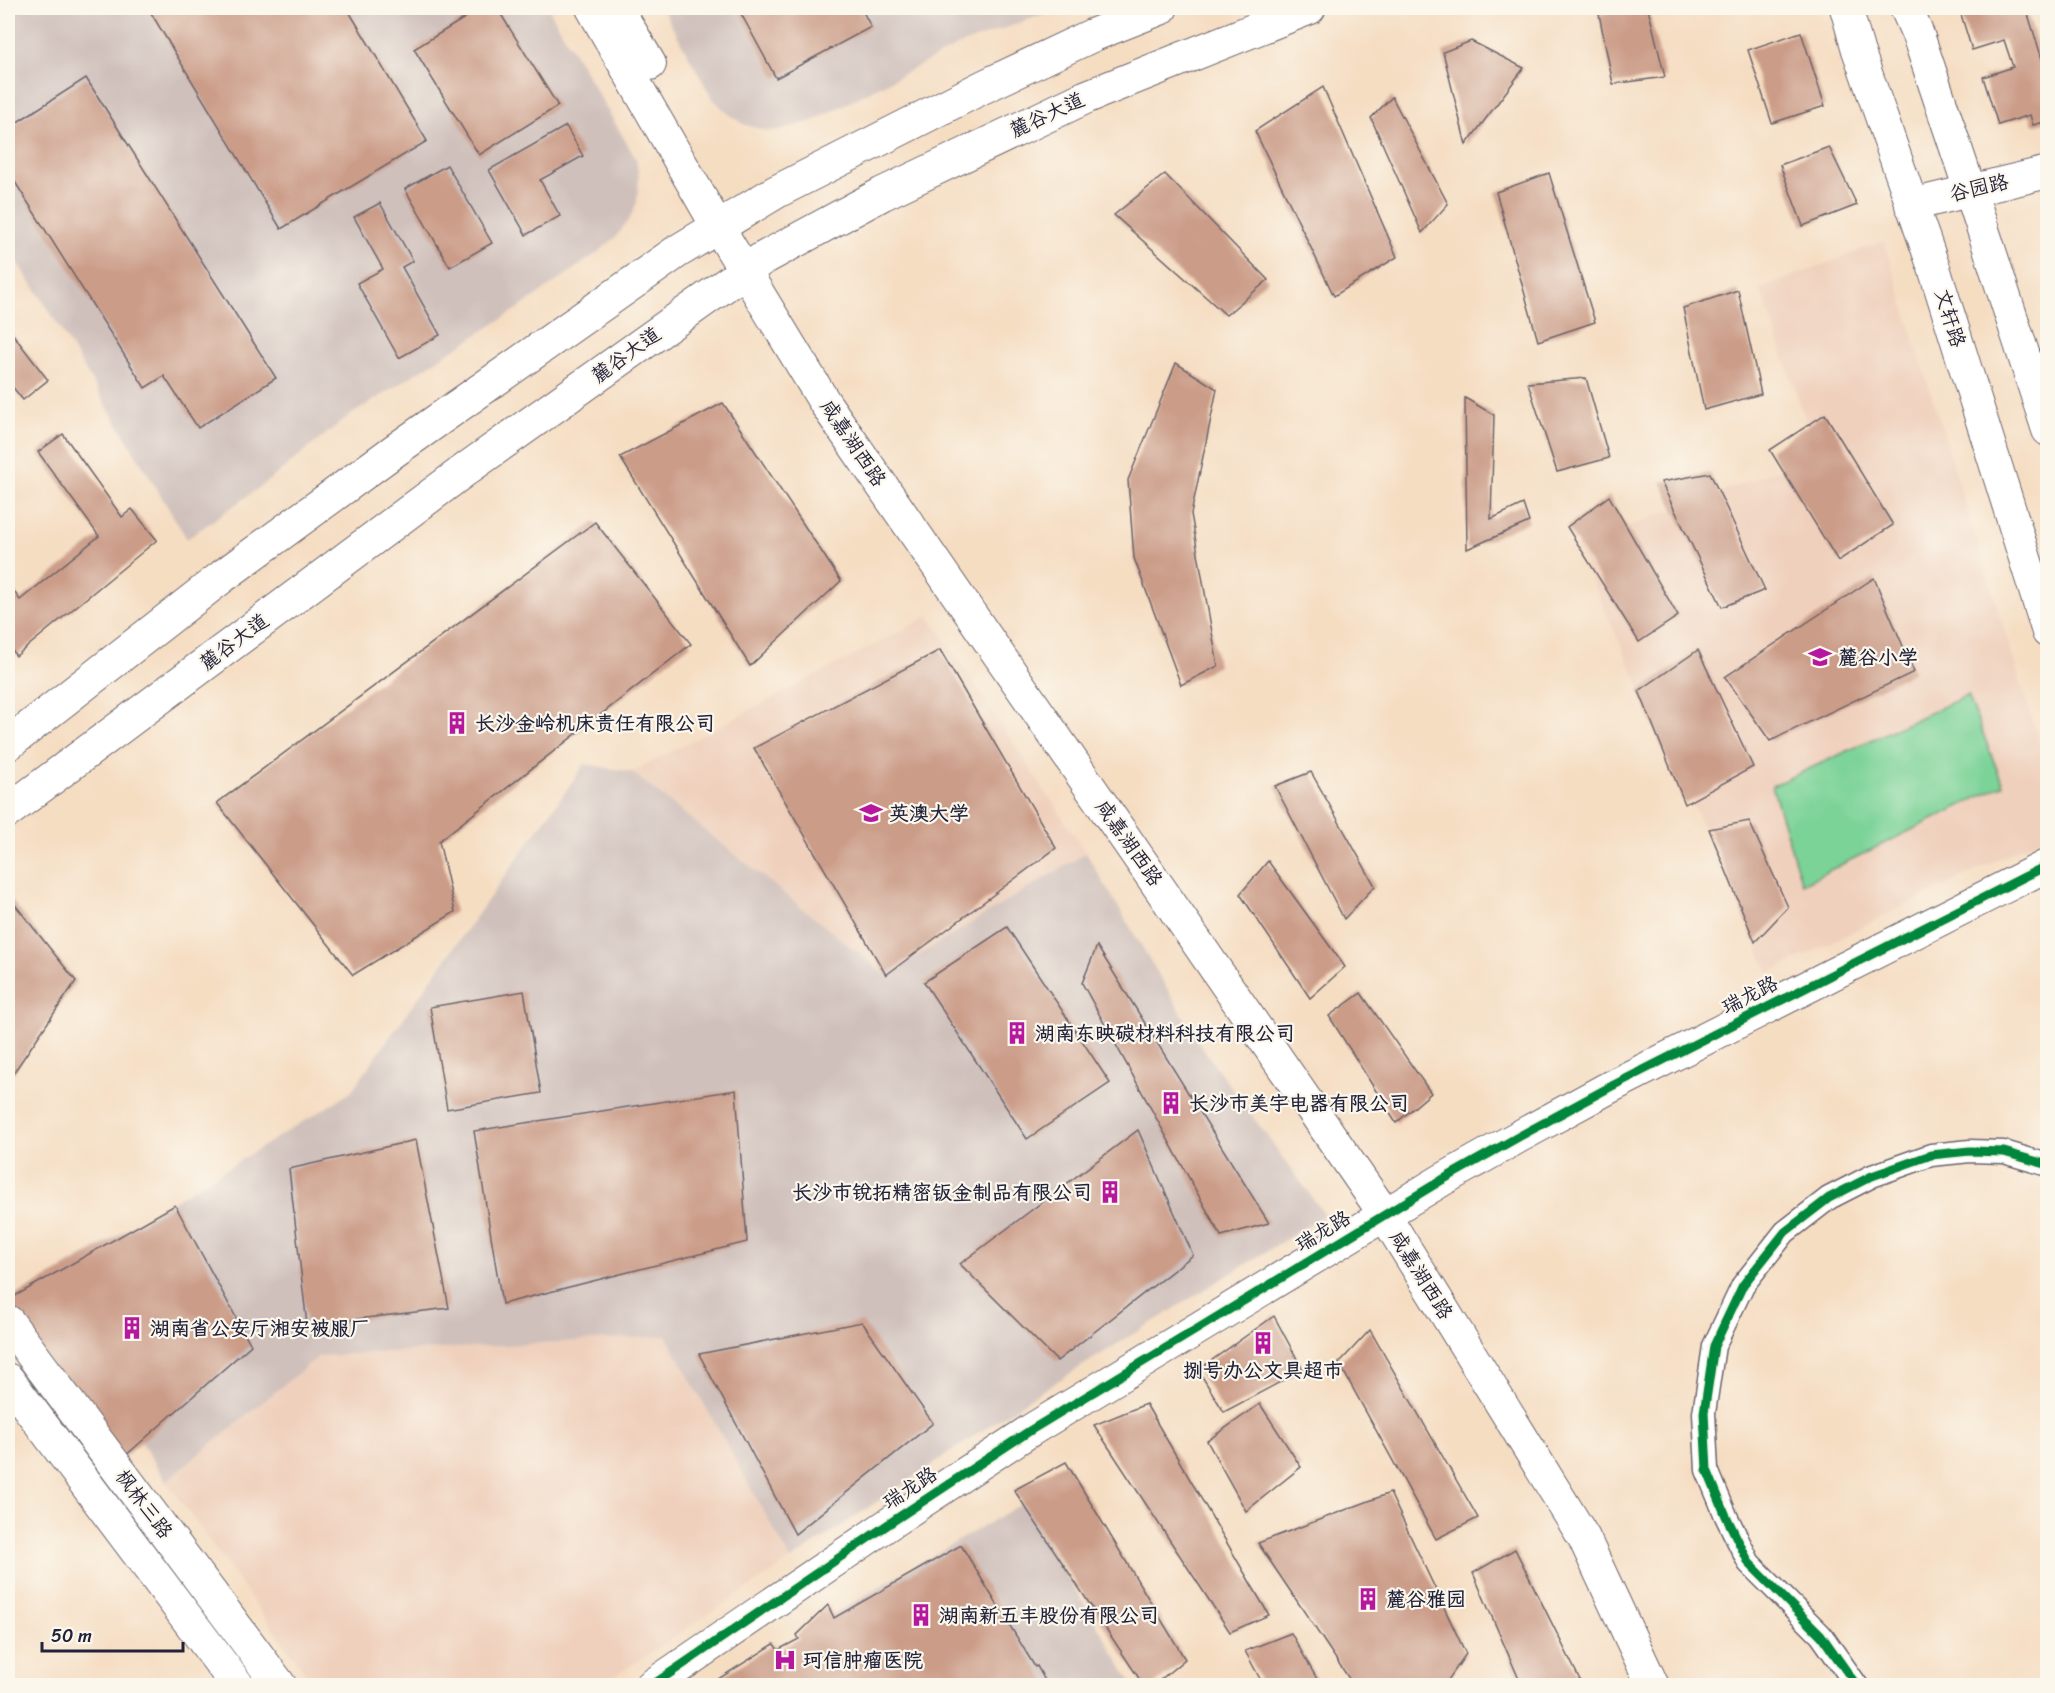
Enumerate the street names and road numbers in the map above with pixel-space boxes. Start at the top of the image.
street label: 麓谷大道 [1003,82,1091,148]
street label: 谷园路 [1946,164,2013,212]
street label: 文轩路 [1924,284,1976,353]
street label: 麓谷大道 [583,317,669,393]
street label: 咸嘉湖西路 [811,392,896,495]
street label: 麓谷大道 [192,604,276,680]
street label: 咸嘉湖西路 [1086,792,1173,895]
street label: 瑞龙路 [1715,965,1786,1024]
street label: 瑞龙路 [1288,1200,1359,1261]
street label: 咸嘉湖西路 [1380,1223,1463,1328]
street label: 瑞龙路 [875,1456,946,1519]
street label: 枫林三路 [106,1462,183,1547]

